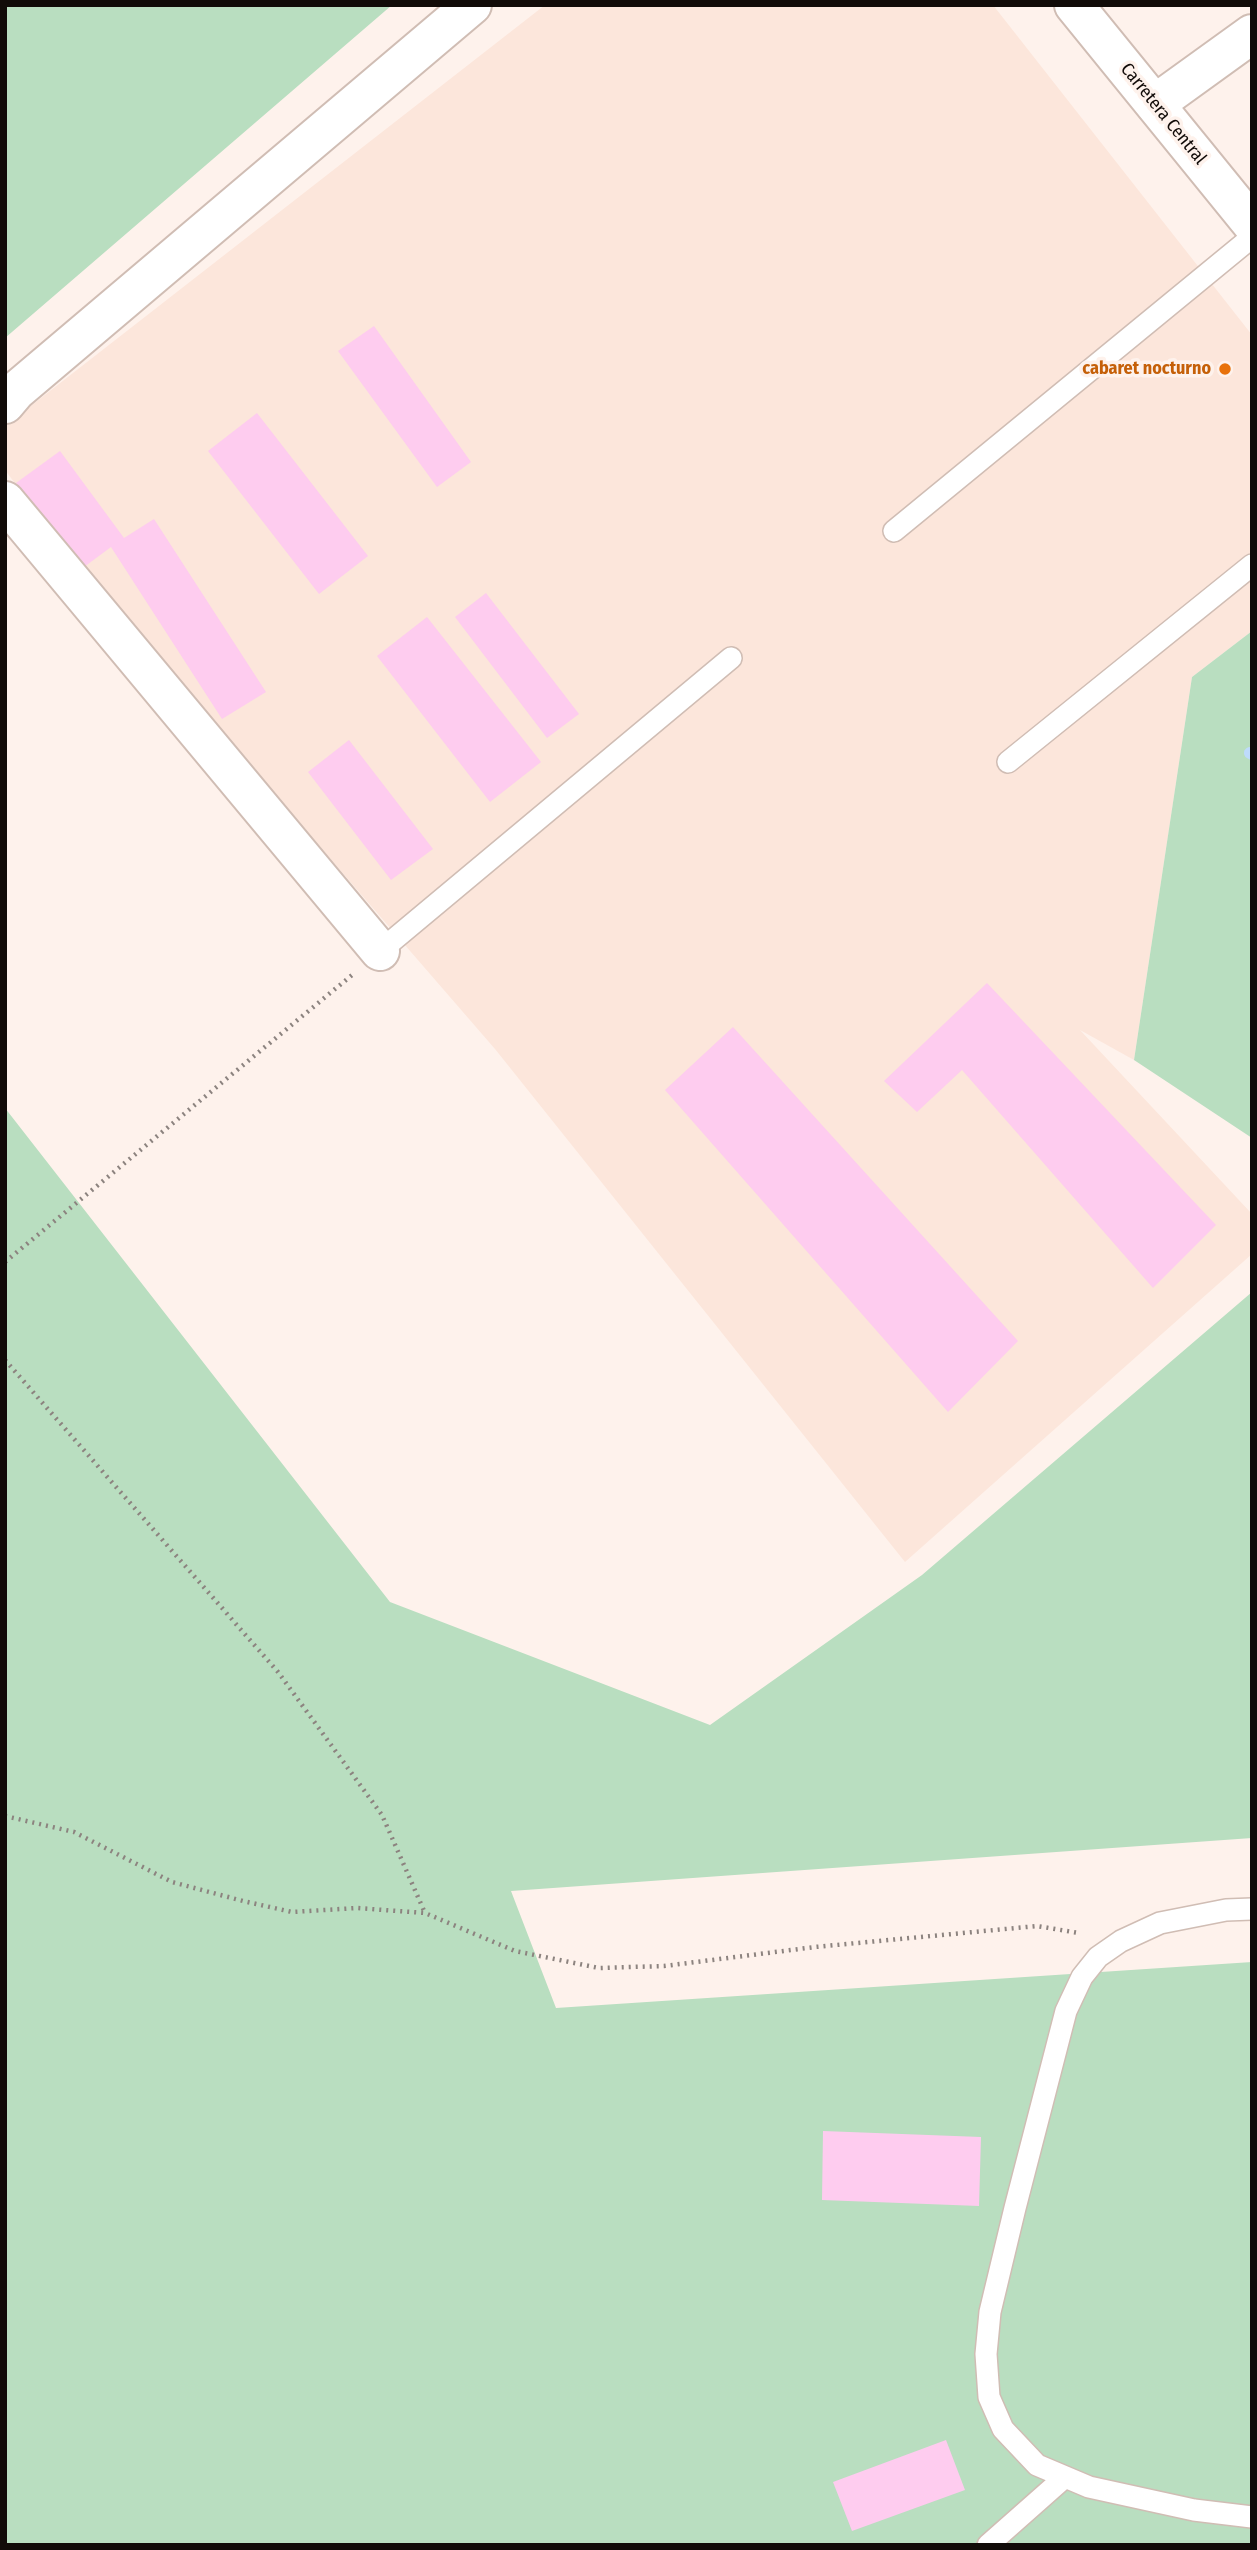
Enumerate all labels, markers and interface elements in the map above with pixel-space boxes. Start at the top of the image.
street label: Carretera Central [1116,59,1210,169]
place label: cabaret nocturno [1082,358,1211,380]
marker: cabaret nocturno [1217,361,1233,377]

